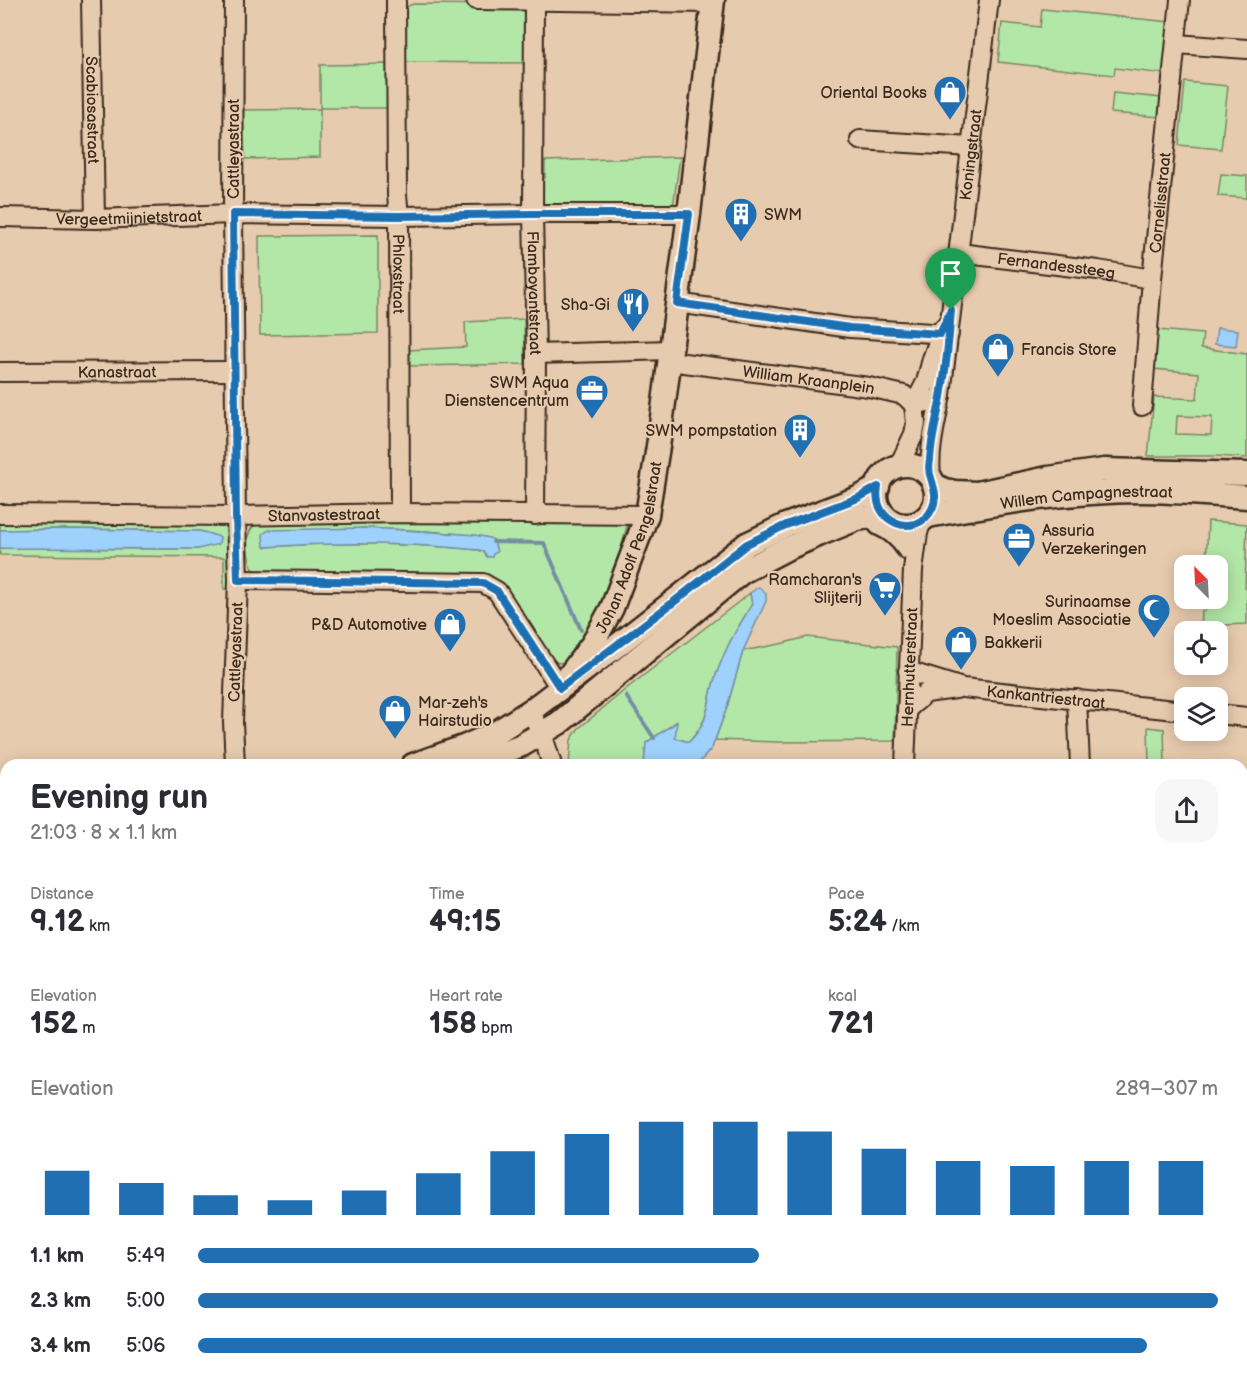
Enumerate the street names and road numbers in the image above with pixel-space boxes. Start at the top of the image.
street label: Scabiosastraat [81,56,102,164]
street label: Cattleyastraat [225,99,244,199]
street label: Koningstraat [957,108,987,202]
street label: Cornelisstraat [1147,151,1176,254]
street label: Vergeetmijnietstraat [56,207,202,230]
street label: Flamboyantstraat [522,231,544,355]
street label: Phloxstraat [388,234,407,314]
street label: Fernandessteeg [996,250,1116,284]
street label: Kanastraat [78,363,156,383]
street label: William Kraanplein [741,363,876,399]
street label: Johan Adolf Pengelstraat [592,460,666,637]
street label: Willem Campagnestraat [999,483,1173,514]
street label: Stanvastestraat [268,505,380,526]
street label: Cattleyastraat [225,602,248,702]
street label: Hernhutterstraat [899,607,922,727]
street label: Kankantriestraat [986,682,1106,714]

